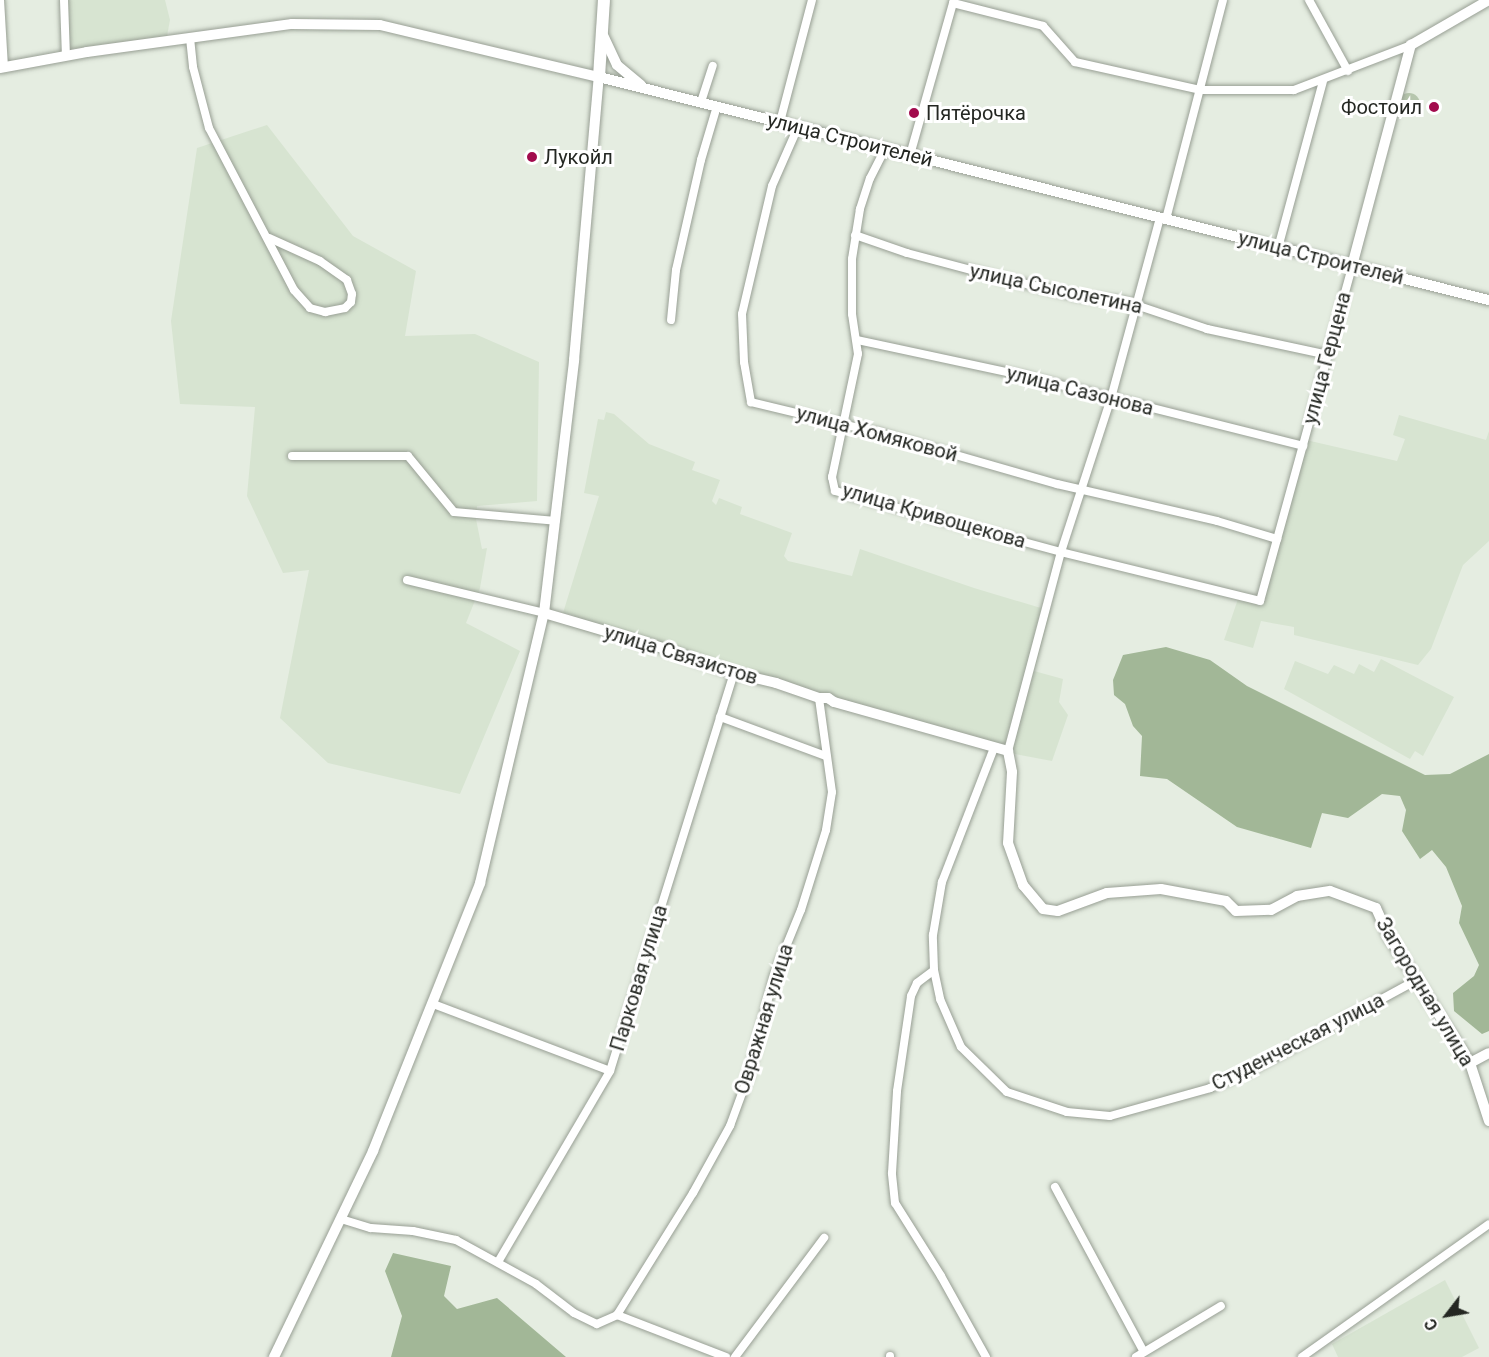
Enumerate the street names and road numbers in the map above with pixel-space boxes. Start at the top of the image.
street label: улица Строителей [765,108,935,172]
street label: улица Строителей [1236,226,1406,290]
street label: улица Сысолетина [968,259,1144,319]
street label: улица Герцена [1298,289,1356,427]
street label: улица Сазонова [1004,361,1156,421]
street label: улица Хомяковой [794,401,960,467]
street label: улица Кривощекова [840,478,1028,554]
street label: улица Связистов [601,620,761,690]
street label: Парковая улица [605,902,673,1054]
street label: Загородная улица [1371,913,1479,1071]
street label: Овражная улица [730,941,798,1097]
street label: Студенческая улица [1208,988,1388,1096]

